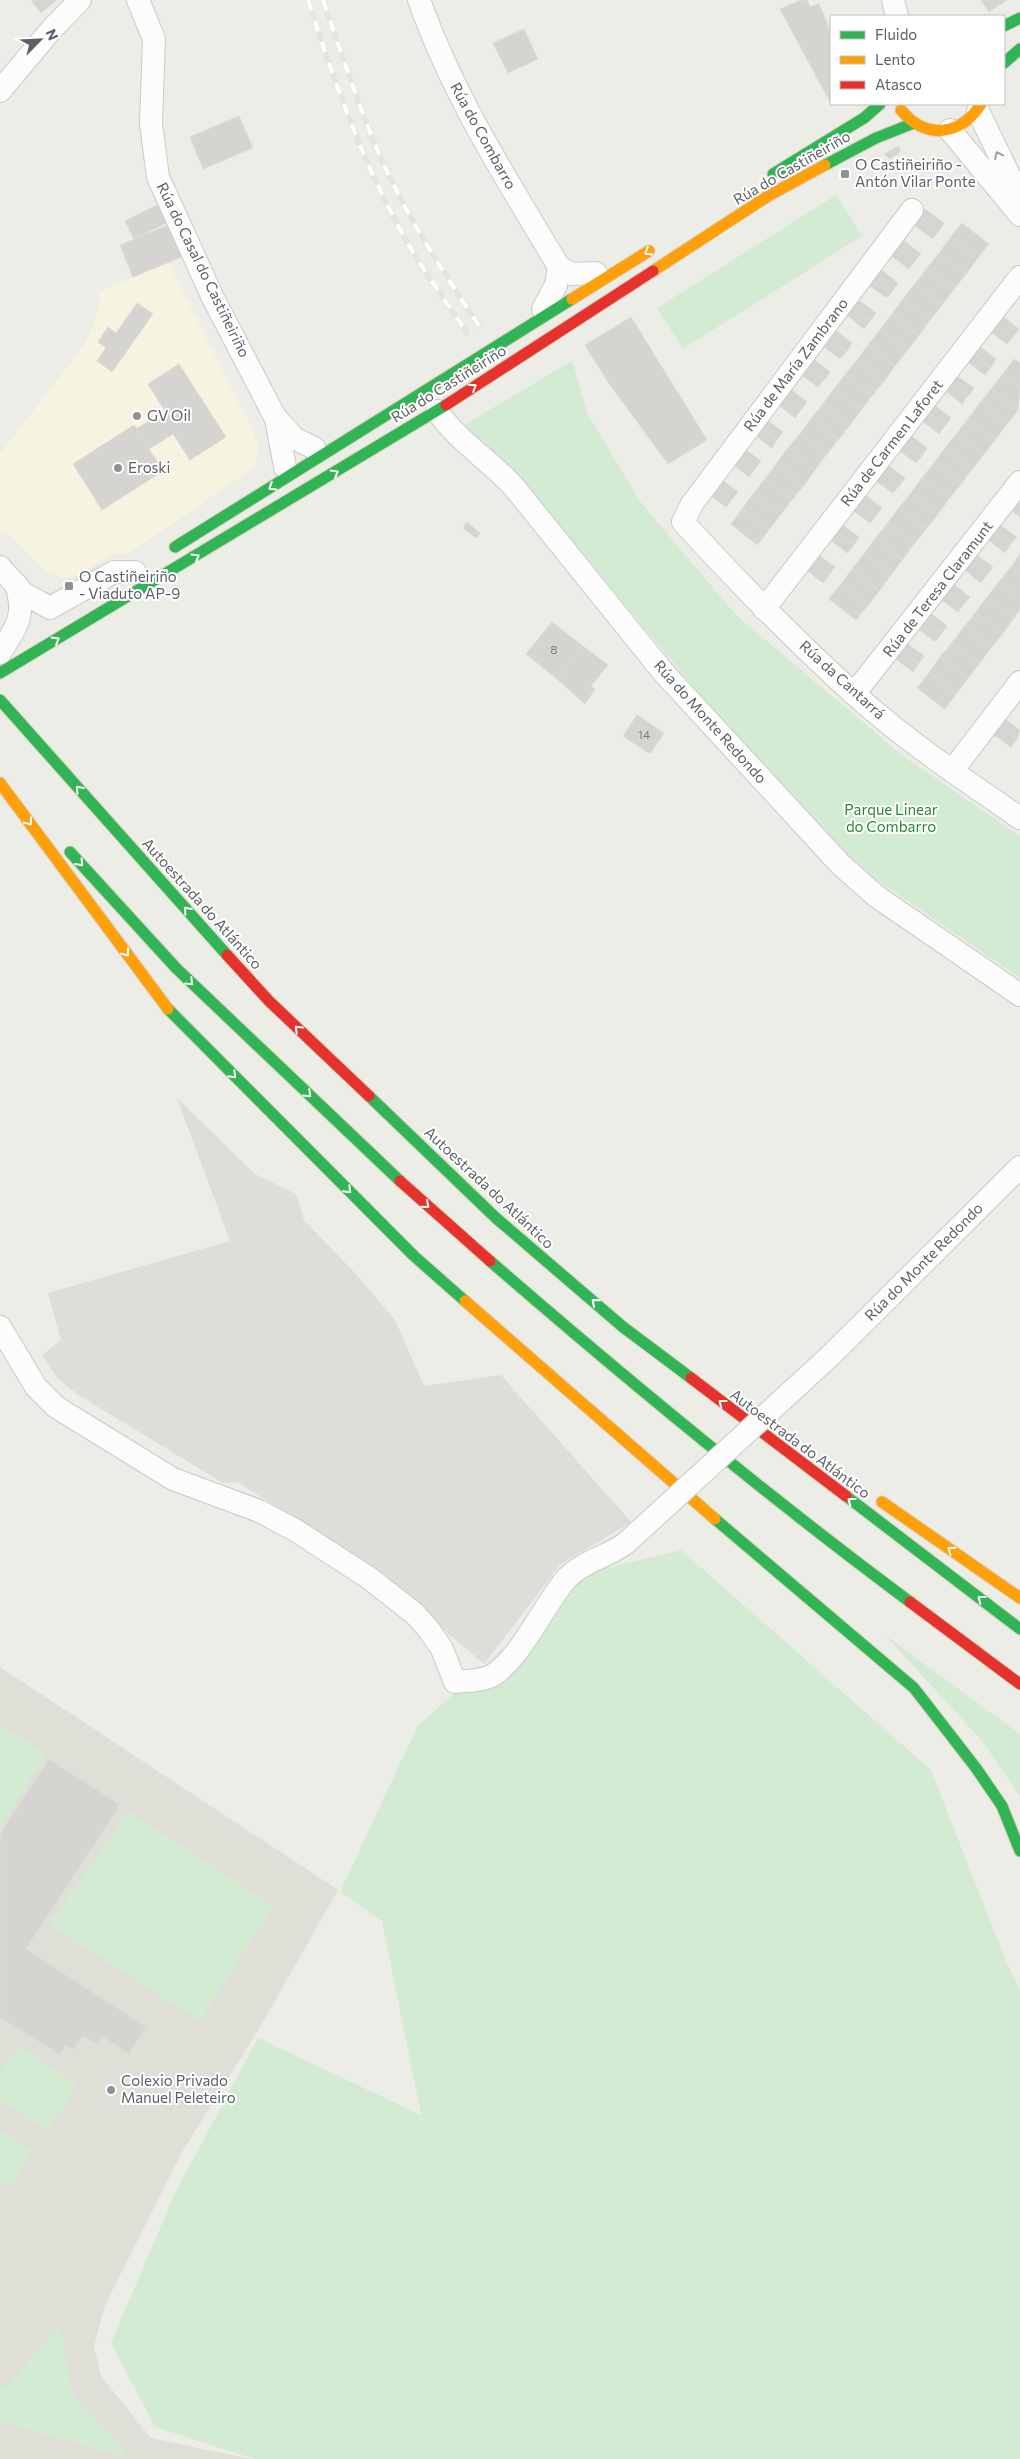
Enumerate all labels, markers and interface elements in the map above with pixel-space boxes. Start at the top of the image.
north arrow [15,15,65,65]
legend [830,15,1005,105]
text: Fluido [875,25,917,43]
text: N [42,26,62,43]
text: Lento [875,50,915,68]
text: Atasco [875,75,922,93]
street label: Rúa do Combarro [447,79,521,192]
street label: Rúa do Castiñeiriño [730,126,853,208]
one-way arrow [994,151,1005,160]
place label: O Castiñeiriño - Antón Vilar Ponte [855,155,976,190]
marker: O Castiñeiriño - Antón Vilar Ponte [839,168,851,180]
street label: Rúa do Casal do Castiñeiriño [154,179,254,360]
one-way arrow [644,246,653,255]
street label: Rúa de María Zambrano [739,294,851,435]
street label: Rúa do Castiñeiriño [388,340,509,426]
street label: Rúa de Carmen Laforet [836,375,946,509]
one-way arrow [467,384,476,394]
place label: GV Oil [147,406,191,424]
marker: GV Oil [131,410,143,422]
place label: Eroski [128,458,170,476]
marker: Eroski [112,462,124,474]
one-way arrow [329,469,338,479]
one-way arrow [269,480,278,490]
street label: Rúa de Teresa Claramunt [878,517,996,660]
one-way arrow [190,553,199,563]
place label: O Castiñeiriño - Viaduto AP-9 [79,567,180,602]
marker: O Castiñeiriño - Viaduto AP-9 [63,580,75,592]
one-way arrow [50,636,59,646]
street label: Rúa da Cantarrá [796,636,889,722]
house number: 8 [550,642,558,656]
street label: Rúa do Monte Redondo [651,656,771,787]
house number: 14 [638,727,650,741]
one-way arrow [76,785,85,794]
park label: Parque Linear do Combarro [844,800,938,835]
one-way arrow [23,817,32,826]
street label: Autoestrada do Atlántico [139,834,266,973]
one-way arrow [74,857,83,866]
one-way arrow [184,906,193,915]
one-way arrow [120,947,128,956]
one-way arrow [185,976,194,985]
one-way arrow [294,1026,303,1035]
one-way arrow [227,1069,236,1078]
one-way arrow [303,1088,312,1097]
street label: Autoestrada do Atlántico [421,1123,558,1252]
one-way arrow [342,1184,351,1193]
street label: Rúa do Monte Redondo [861,1198,986,1324]
one-way arrow [421,1200,430,1209]
one-way arrow [591,1299,600,1308]
street label: Autoestrada do Atlántico [727,1385,874,1502]
one-way arrow [718,1400,728,1409]
one-way arrow [848,1499,857,1507]
one-way arrow [947,1547,957,1556]
one-way arrow [978,1597,987,1605]
place label: Colexio Privado Manuel Peleteiro [121,2071,236,2106]
marker: Colexio Privado Manuel Peleteiro [105,2084,117,2096]

